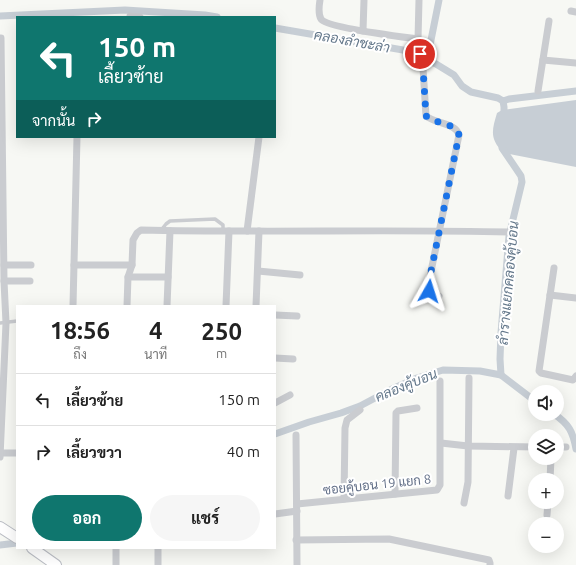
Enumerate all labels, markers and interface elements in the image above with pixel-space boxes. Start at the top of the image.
water label: คลองลำชะล่า [313,26,391,56]
text: 150 m [98,31,176,62]
icon: left [32,32,84,84]
pin [403,37,437,71]
icon: arrive [409,43,431,65]
text: เลี้ยวซ้าย [98,66,164,86]
icon: right [83,108,105,130]
text: จากนั้น [32,112,75,129]
water label: ลำรางแยกคลองคู้บอน [495,220,523,346]
position arrow [408,270,450,312]
text: 18:56 [50,317,110,344]
text: 4 [149,317,163,344]
text: 250 [201,318,242,345]
text: m [216,346,227,360]
text: ถึง [73,347,87,361]
text: นาที [144,347,167,361]
water label: คลองคู้บอน [373,365,440,407]
map controls [528,385,564,553]
button: sound [528,385,564,421]
icon: left [32,389,54,411]
text: 150 m [218,391,260,408]
text: เลี้ยวซ้าย [66,392,123,409]
button: layers [528,429,564,465]
icon: right [32,441,54,463]
text: 40 m [227,443,260,460]
text: เลี้ยวขวา [66,444,122,461]
street label: ซอยคู้บอน 19 แยก 8 [322,469,432,500]
button: + [528,473,564,509]
button: ออก [32,495,142,541]
button: แชร์ [150,495,260,541]
button: − [528,517,564,553]

